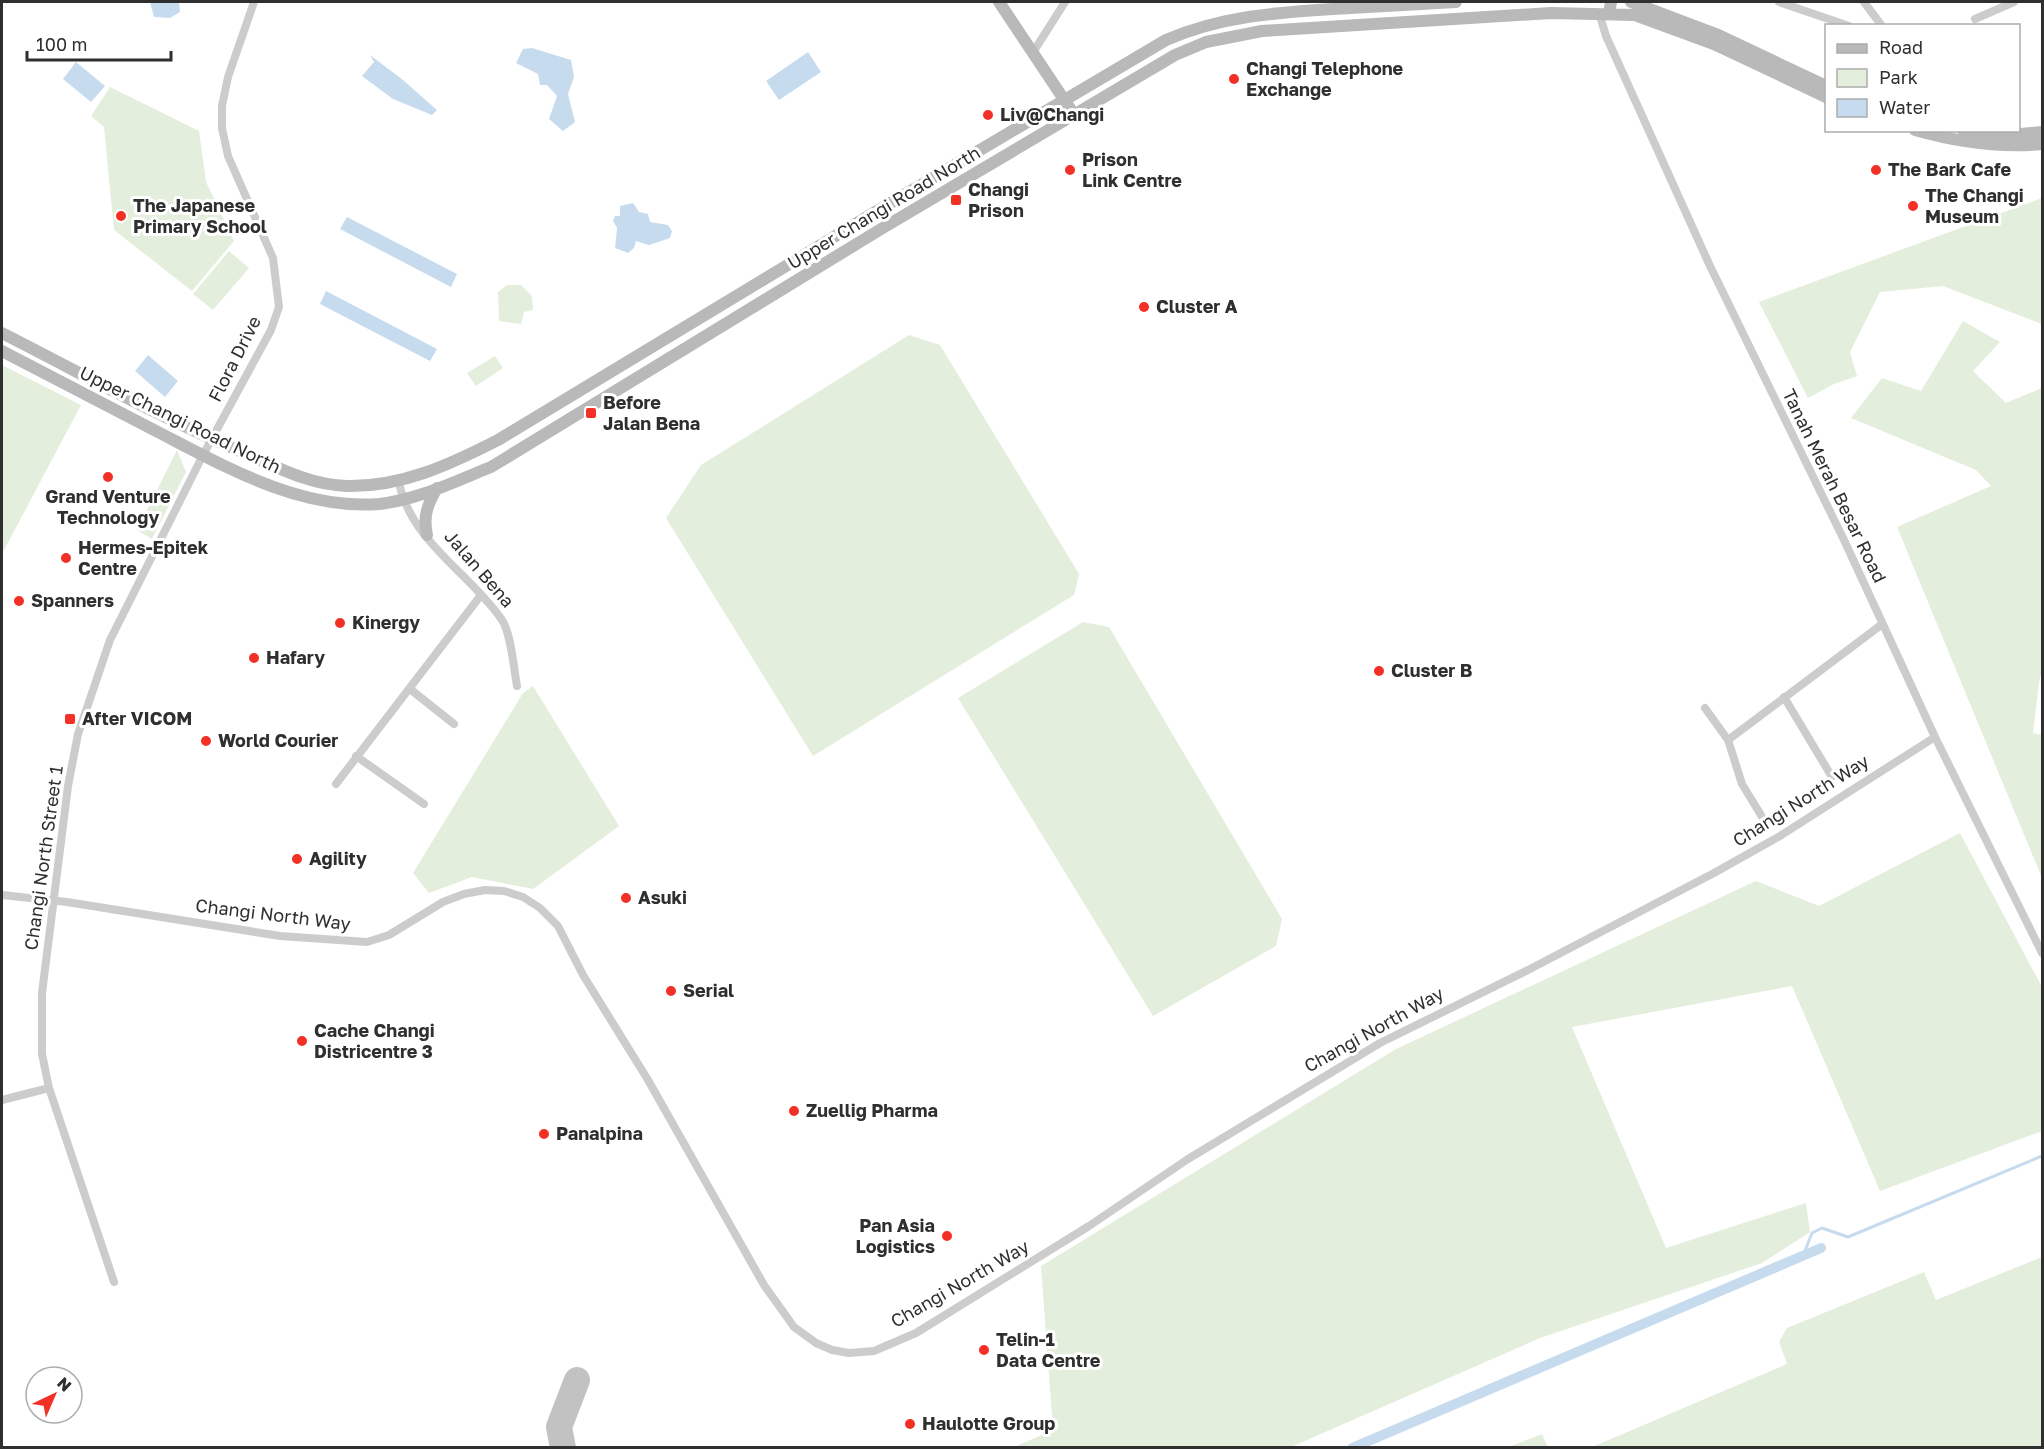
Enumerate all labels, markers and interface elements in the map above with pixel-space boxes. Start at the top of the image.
scale bar [27,24,171,62]
legend [1825,24,2020,132]
text: 100 m [36,33,87,55]
text: Road [1879,36,1923,58]
place label: Changi Telephone Exchange [1246,57,1404,100]
text: Park [1879,66,1918,88]
marker: Changi Telephone Exchange [1227,72,1241,86]
text: Water [1879,96,1930,118]
place label: Liv@Changi [1000,103,1104,125]
marker: Liv@Changi [981,108,995,122]
street label: Upper Changi Road North [783,141,984,273]
place label: Prison Link Centre [1082,148,1182,191]
place label: The Bark Cafe [1888,158,2011,180]
marker: Prison Link Centre [1063,163,1077,177]
marker: The Bark Cafe [1869,163,1883,177]
place label: Changi Prison [968,178,1029,221]
place label: The Changi Museum [1925,184,2024,227]
marker: Changi Prison [949,193,963,207]
place label: The Japanese Primary School [133,194,267,237]
marker: The Changi Museum [1906,199,1920,213]
marker: The Japanese Primary School [114,209,128,223]
place label: Cluster A [1156,295,1238,317]
marker: Cluster A [1137,300,1151,314]
street label: Flora Drive [203,312,265,405]
street label: Upper Changi Road North [76,361,285,477]
street label: Tanah Merah Besar Road [1778,385,1891,586]
place label: Before Jalan Bena [603,391,700,434]
marker: Before Jalan Bena [584,406,598,420]
marker: Grand Venture Technology [101,470,115,484]
place label: Grand Venture Technology [45,485,171,528]
street label: Jalan Bena [440,525,519,612]
place label: Hermes-Epitek Centre [78,536,209,579]
marker: Hermes-Epitek Centre [59,551,73,565]
place label: Spanners [31,589,114,611]
marker: Spanners [12,594,26,608]
place label: Kinergy [352,611,420,633]
marker: Kinergy [333,616,347,630]
place label: Hafary [266,646,325,668]
marker: Hafary [247,651,261,665]
place label: Cluster B [1391,659,1473,681]
marker: Cluster B [1372,664,1386,678]
place label: After VICOM [82,707,192,729]
marker: After VICOM [63,712,77,726]
place label: World Courier [218,729,338,751]
marker: World Courier [199,734,213,748]
street label: Changi North Way [1728,749,1872,851]
street label: Changi North Street 1 [19,764,67,952]
place label: Agility [309,847,367,869]
marker: Agility [290,852,304,866]
place label: Asuki [638,886,687,908]
marker: Asuki [619,891,633,905]
street label: Changi North Way [194,894,352,934]
place label: Serial [683,979,734,1001]
street label: Changi North Way [1300,982,1447,1077]
marker: Serial [664,984,678,998]
place label: Cache Changi Districentre 3 [314,1019,435,1062]
marker: Cache Changi Districentre 3 [295,1034,309,1048]
place label: Zuellig Pharma [806,1099,938,1121]
marker: Zuellig Pharma [787,1104,801,1118]
place label: Panalpina [556,1122,643,1144]
marker: Panalpina [537,1127,551,1141]
place label: Pan Asia Logistics [855,1214,935,1257]
marker: Pan Asia Logistics [940,1229,954,1243]
street label: Changi North Way [886,1235,1033,1332]
place label: Telin-1 Data Centre [996,1328,1101,1371]
marker: Telin-1 Data Centre [977,1343,991,1357]
north arrow [24,1365,84,1425]
text: N [53,1373,76,1396]
place label: Haulotte Group [922,1412,1055,1434]
marker: Haulotte Group [903,1417,917,1431]

